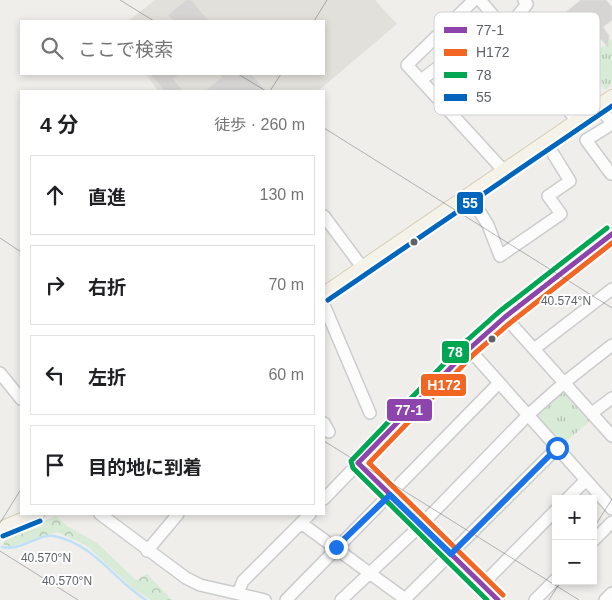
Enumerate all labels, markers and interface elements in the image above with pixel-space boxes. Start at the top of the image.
legend [434,12,600,115]
search box [20,20,325,75]
text: 77-1 [476,22,504,38]
icon: search [38,34,66,62]
text: ここで検索 [78,39,173,60]
text: H172 [476,44,510,60]
text: 78 [476,67,492,83]
text: 55 [476,89,492,105]
text: 4 分 [40,113,79,136]
text: 徒歩 · 260 m [214,116,305,133]
icon: ahead [41,181,69,209]
text: 130 m [260,186,304,203]
text: 直進 [88,187,126,208]
line badge: 55 [456,191,484,215]
text: 55 [462,195,478,211]
unlabelled marker [409,237,419,247]
icon: right [41,271,69,299]
text: 70 m [268,276,304,293]
text: 右折 [88,277,126,298]
text: 40.574°N [541,294,591,308]
unlabelled marker [487,334,497,344]
line badge: 78 [441,340,470,364]
text: 78 [447,344,463,360]
icon: left [41,361,69,389]
text: 60 m [268,366,304,383]
text: 左折 [88,367,126,388]
line badge: H172 [420,373,467,397]
text: H172 [427,377,461,393]
line badge: 77-1 [386,398,433,422]
text: 77-1 [395,402,423,418]
route start [546,437,569,460]
icon: arrive [41,451,69,479]
text: 目的地に到着 [88,457,202,478]
map controls [552,495,597,585]
button: + [552,495,597,540]
route end [325,536,348,559]
button: − [552,540,597,585]
text: 40.570°N [21,551,71,565]
text: 40.570°N [42,574,92,588]

